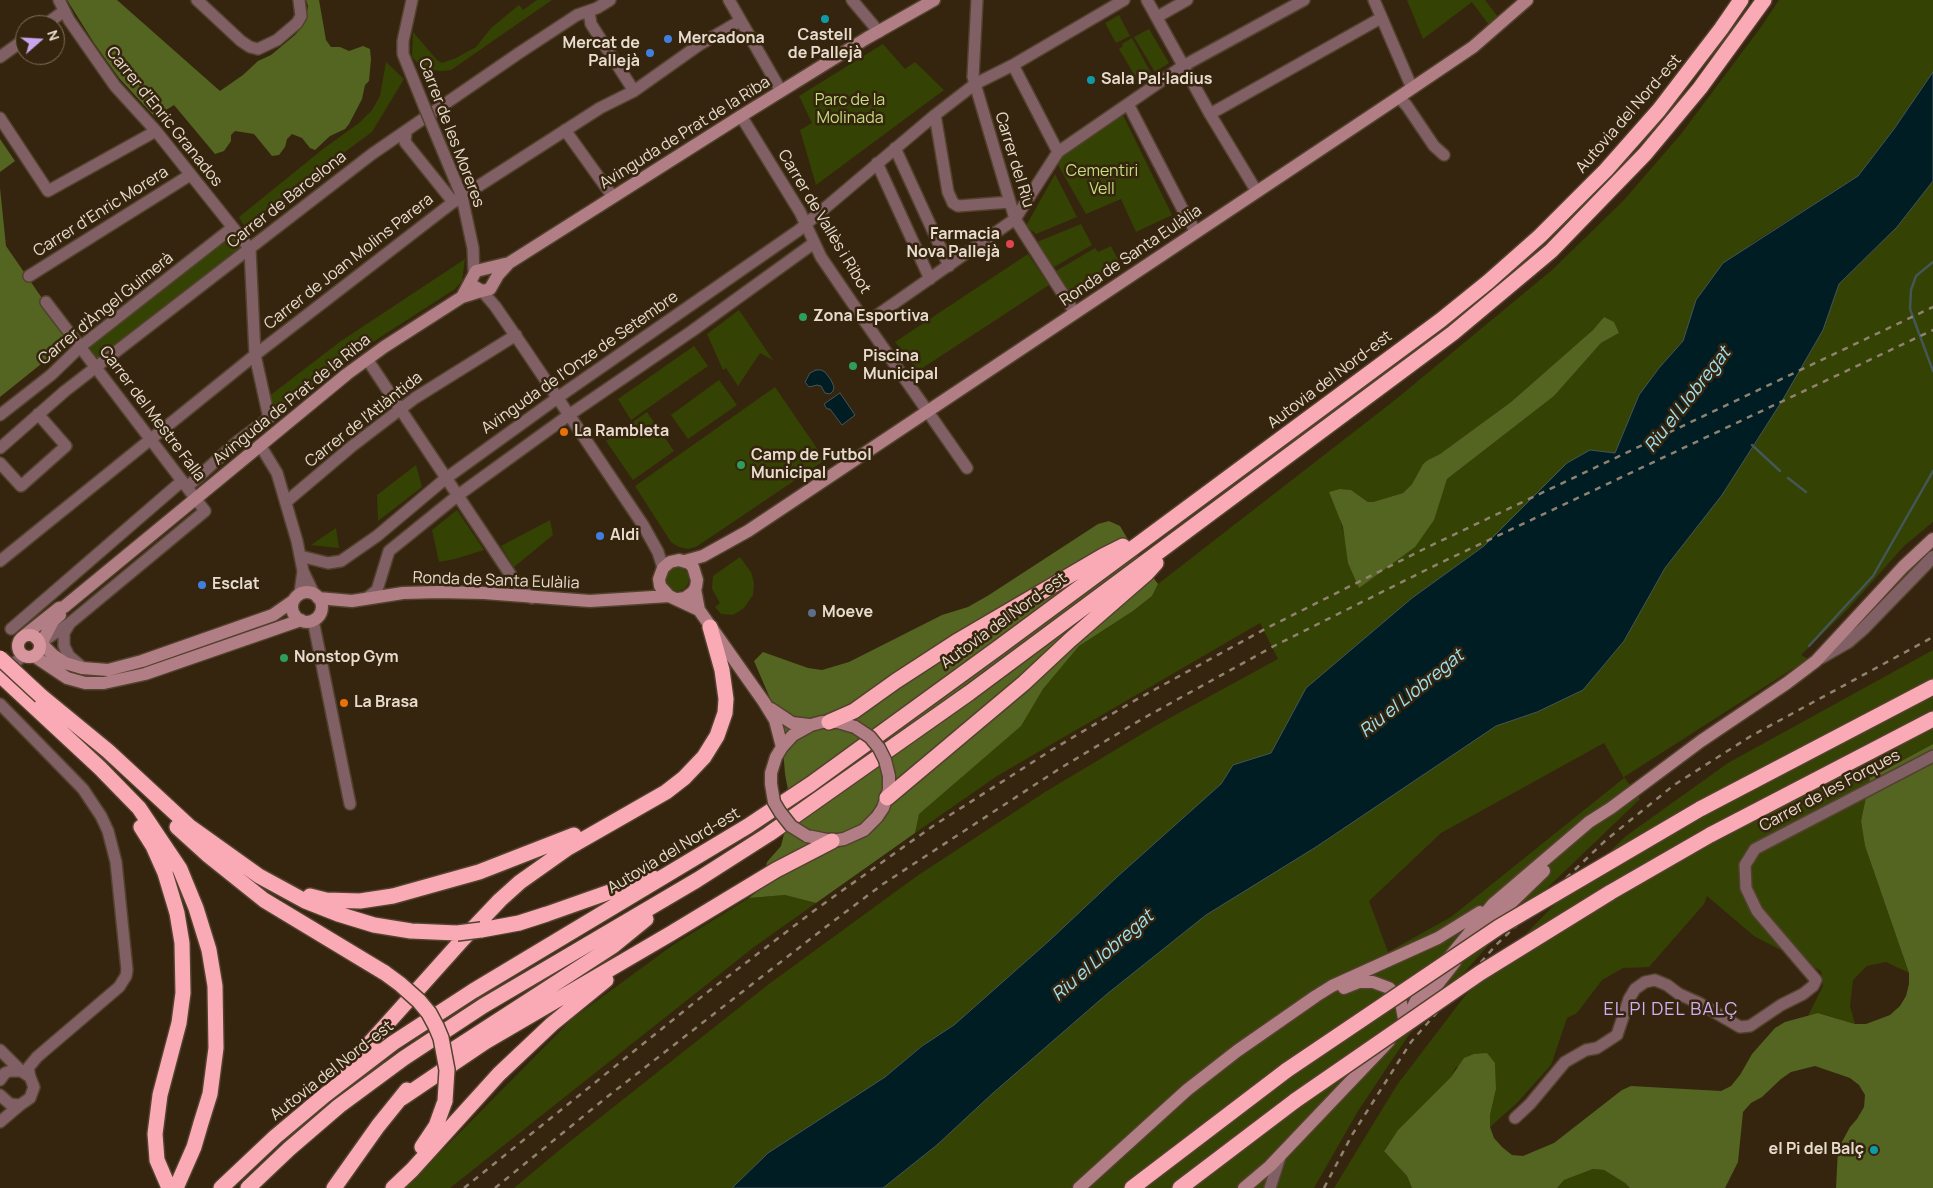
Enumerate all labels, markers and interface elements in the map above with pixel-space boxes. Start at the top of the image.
marker: Castell de Pallejà [819,13,831,25]
north arrow [15,15,65,65]
place label: Castell de Pallejà [788,26,862,64]
text: N [43,27,64,43]
place label: Mercadona [678,29,765,49]
marker: Mercadona [662,33,674,45]
place label: Mercat de Pallejà [563,34,640,72]
street label: Carrer d'Enric Granados [102,43,226,191]
marker: Mercat de Pallejà [644,47,656,59]
street label: Autovia del Nord-est [1572,51,1686,177]
street label: Carrer de les Moreres [414,56,488,210]
place label: Sala Pal·ladius [1101,70,1212,90]
street label: Avinguda de Prat de la Riba [596,73,774,193]
marker: Sala Pal·ladius [1085,74,1097,86]
park label: Parc de la Molinada [815,91,885,129]
street label: Carrer del Riu [990,110,1038,210]
street label: Carrer de Vallès i Ribot [773,147,875,297]
street label: Carrer de Barcelona [224,148,350,252]
park label: Cementiri Vell [1066,162,1138,200]
street label: Carrer d'Enric Morera [30,163,172,261]
street label: Carrer de Joan Molins Parera [261,190,437,334]
street label: Ronda de Santa Eulàlia [1056,201,1206,311]
place label: Farmacia Nova Pallejà [907,225,1000,263]
marker: Farmacia Nova Pallejà [1004,238,1016,250]
street label: Carrer d'Àngel Guimerà [35,249,177,369]
street label: Avinguda de l'Onze de Setembre [478,287,682,439]
place label: Zona Esportiva [813,307,929,327]
marker: Zona Esportiva [797,311,809,323]
street label: Autovia del Nord-est [1264,327,1396,433]
street label: Avinguda de Prat de la Riba [209,331,375,469]
street label: Carrer del Mestre Falla [95,343,209,485]
water label: Riu el Llobregat [1640,343,1736,457]
place label: Piscina Municipal [863,347,938,385]
marker: Piscina Municipal [847,360,859,372]
street label: Carrer de l'Atlàntida [301,368,427,472]
place label: La Rambleta [574,422,669,442]
marker: La Rambleta [558,426,570,438]
place label: Camp de Futbol Municipal [751,446,872,484]
marker: Camp de Futbol Municipal [735,459,747,471]
place label: Aldi [610,526,640,546]
marker: Aldi [594,530,606,542]
street label: Ronda de Santa Eulàlia [412,568,580,594]
street label: Autovia del Nord-est [937,569,1071,673]
place label: Esclat [212,575,260,595]
marker: Esclat [196,579,208,591]
place label: Moeve [822,603,873,623]
marker: Moeve [806,607,818,619]
water label: Riu el Llobregat [1356,645,1468,743]
place label: Nonstop Gym [294,648,399,668]
marker: Nonstop Gym [278,652,290,664]
place label: La Brasa [354,693,418,713]
marker: La Brasa [338,697,350,709]
street label: Carrer de les Forques [1756,746,1904,836]
street label: Autovia del Nord-est [604,804,744,898]
water label: Riu el Llobregat [1048,906,1158,1006]
district label: EL PI DEL BALÇ [1602,999,1740,1021]
street label: Autovia del Nord-est [267,1017,397,1125]
place label: el Pi del Balç [1769,1140,1864,1160]
marker: el Pi del Balç [1868,1144,1880,1156]

